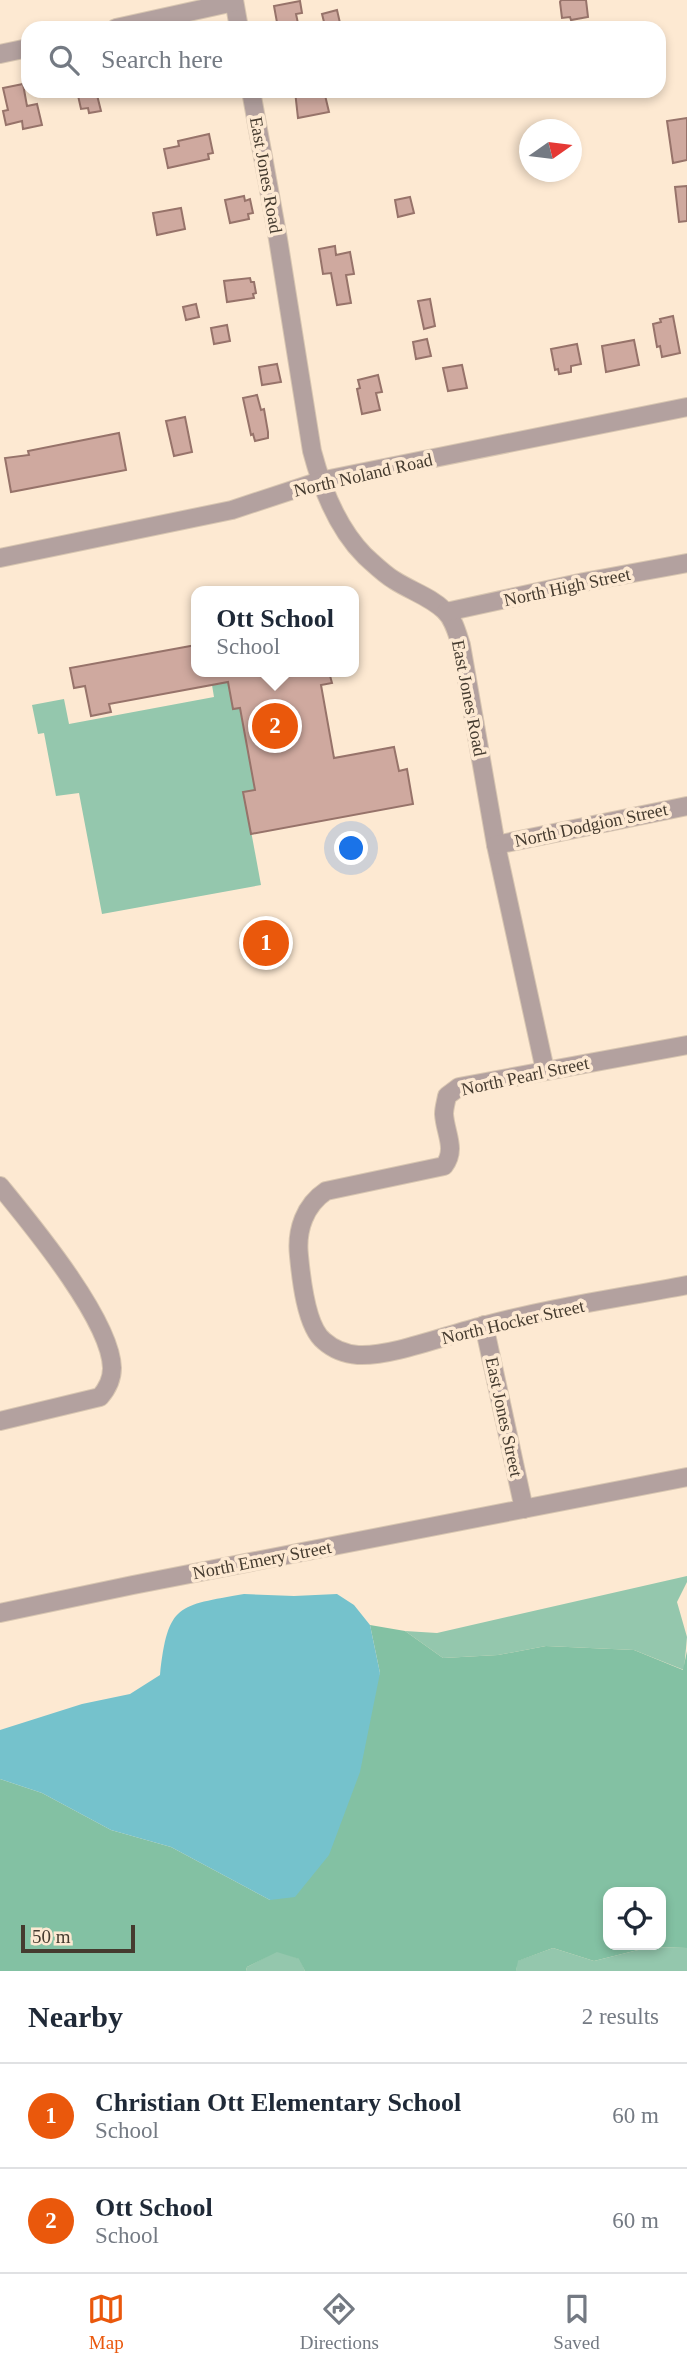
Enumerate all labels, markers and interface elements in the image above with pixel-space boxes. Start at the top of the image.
search box [21,21,666,98]
icon: search [45,41,83,79]
text: Search here [101,45,223,74]
street label: East Jones Road [246,115,286,235]
north arrow [519,119,582,182]
street label: North Noland Road [292,449,434,501]
street label: North High Street [502,564,632,610]
popup [191,586,359,677]
text: Ott School [216,604,334,633]
text: School [216,634,280,659]
street label: East Jones Road [448,638,490,758]
pin: 2 [252,700,298,752]
street label: North Dodgion Street [513,799,669,851]
your location [334,831,368,865]
pin: 1 [243,917,289,969]
street label: North Pearl Street [459,1053,591,1099]
street label: North Hocker Street [440,1296,586,1348]
street label: East Jones Street [482,1355,526,1479]
street label: North Emery Street [191,1537,333,1583]
map controls [603,1887,666,1950]
button: locate [603,1887,666,1950]
scale bar [21,1922,135,1954]
text: 50 m [32,1926,71,1947]
text: Nearby [28,2000,123,2033]
text: 2 results [582,2004,659,2029]
text: Christian Ott Elementary School [95,2088,461,2117]
text: 1 [45,2103,57,2128]
text: 60 m [612,2103,659,2128]
text: School [95,2118,159,2143]
text: Ott School [95,2193,213,2222]
text: 2 [45,2208,57,2233]
text: 60 m [612,2208,659,2233]
text: School [95,2223,159,2248]
tab: Map [87,2290,125,2354]
tab: Directions [300,2290,379,2354]
tab: Saved [553,2290,600,2354]

